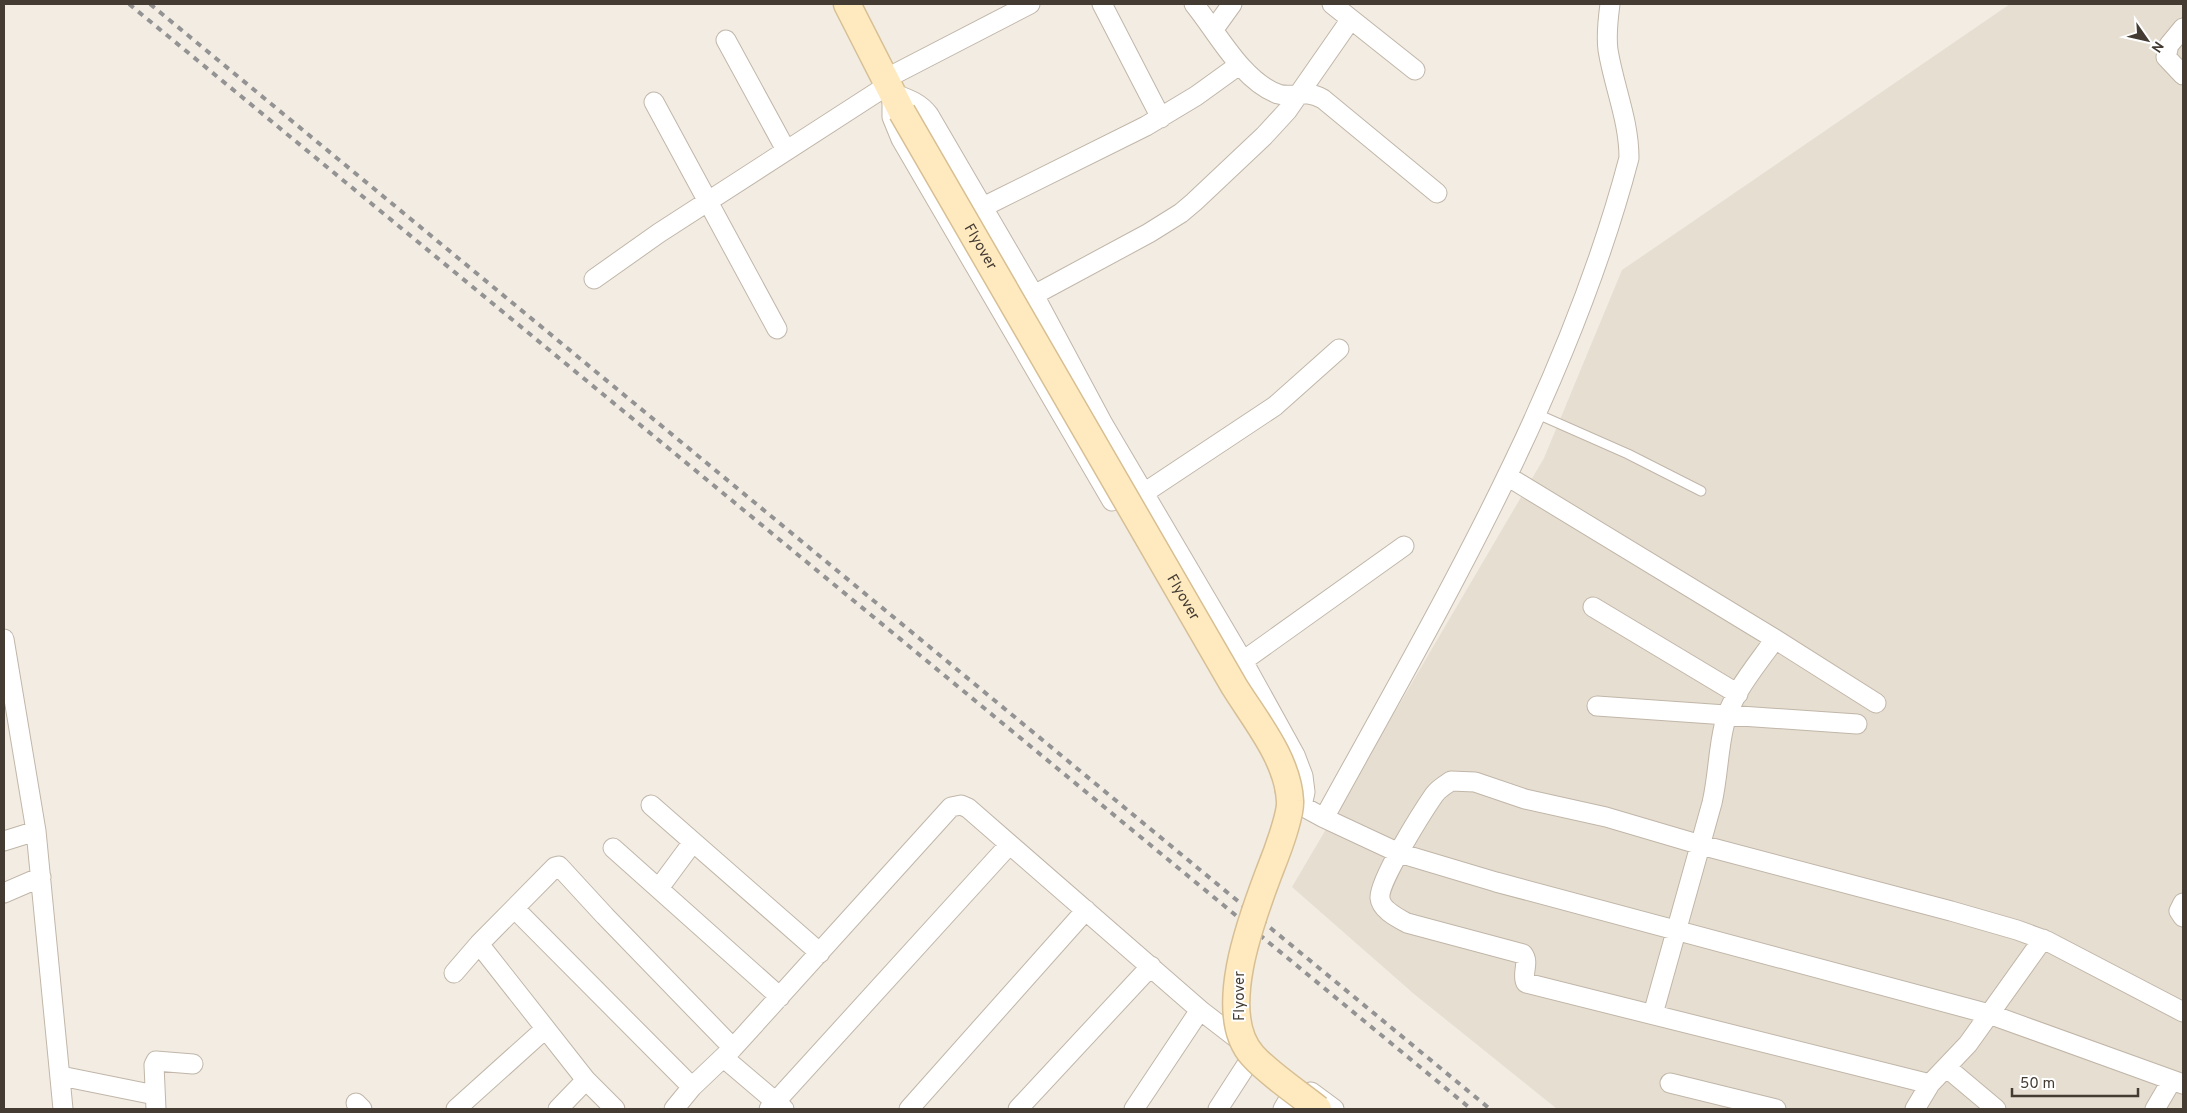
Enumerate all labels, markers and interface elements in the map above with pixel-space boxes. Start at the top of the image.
north arrow [2122,15,2172,65]
text: N [2147,38,2166,55]
street label: Flyover [959,221,1001,274]
street label: Flyover [1162,571,1204,624]
street label: Flyover [1231,971,1250,1021]
scale bar [2012,1066,2138,1098]
text: 50 m [2020,1075,2055,1094]

